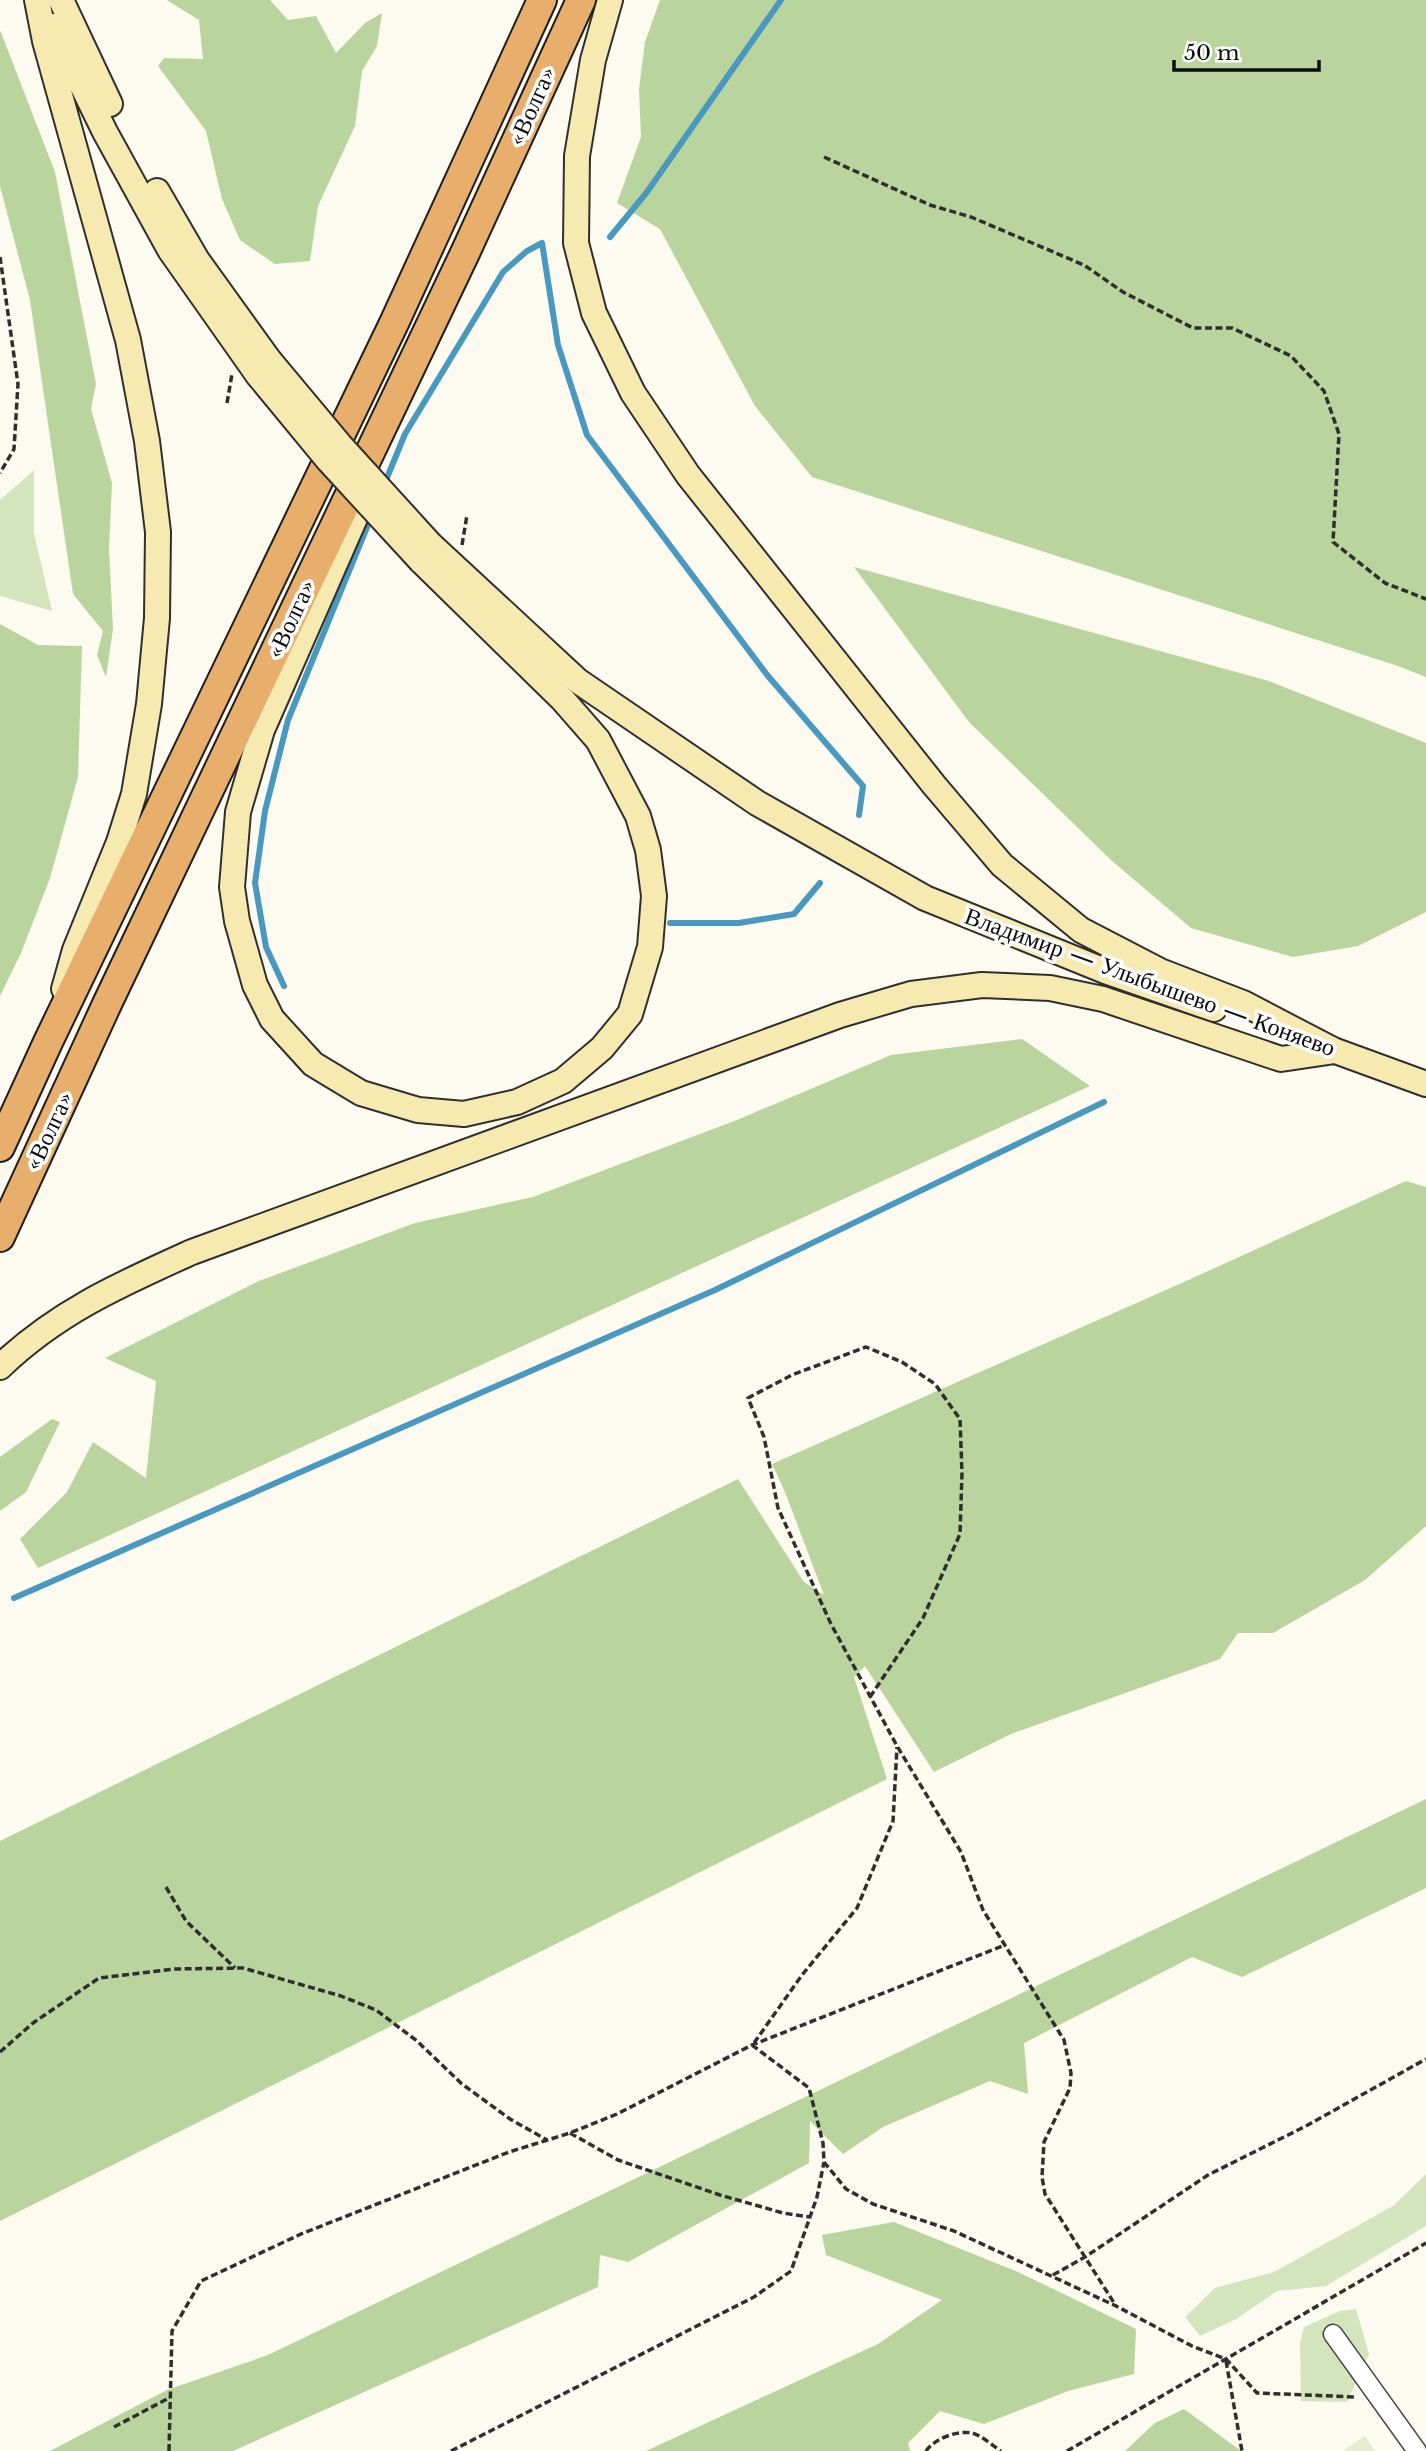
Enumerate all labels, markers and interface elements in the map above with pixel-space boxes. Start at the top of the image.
scale bar [1174,28,1319,72]
text: 50 m [1184,40,1240,66]
street label: «Волга» [501,62,562,150]
street label: «Волга» [260,575,321,663]
street label: Владимир — Улыбышево — Коняево [961,901,1339,1062]
street label: «Волга» [18,1087,79,1175]

